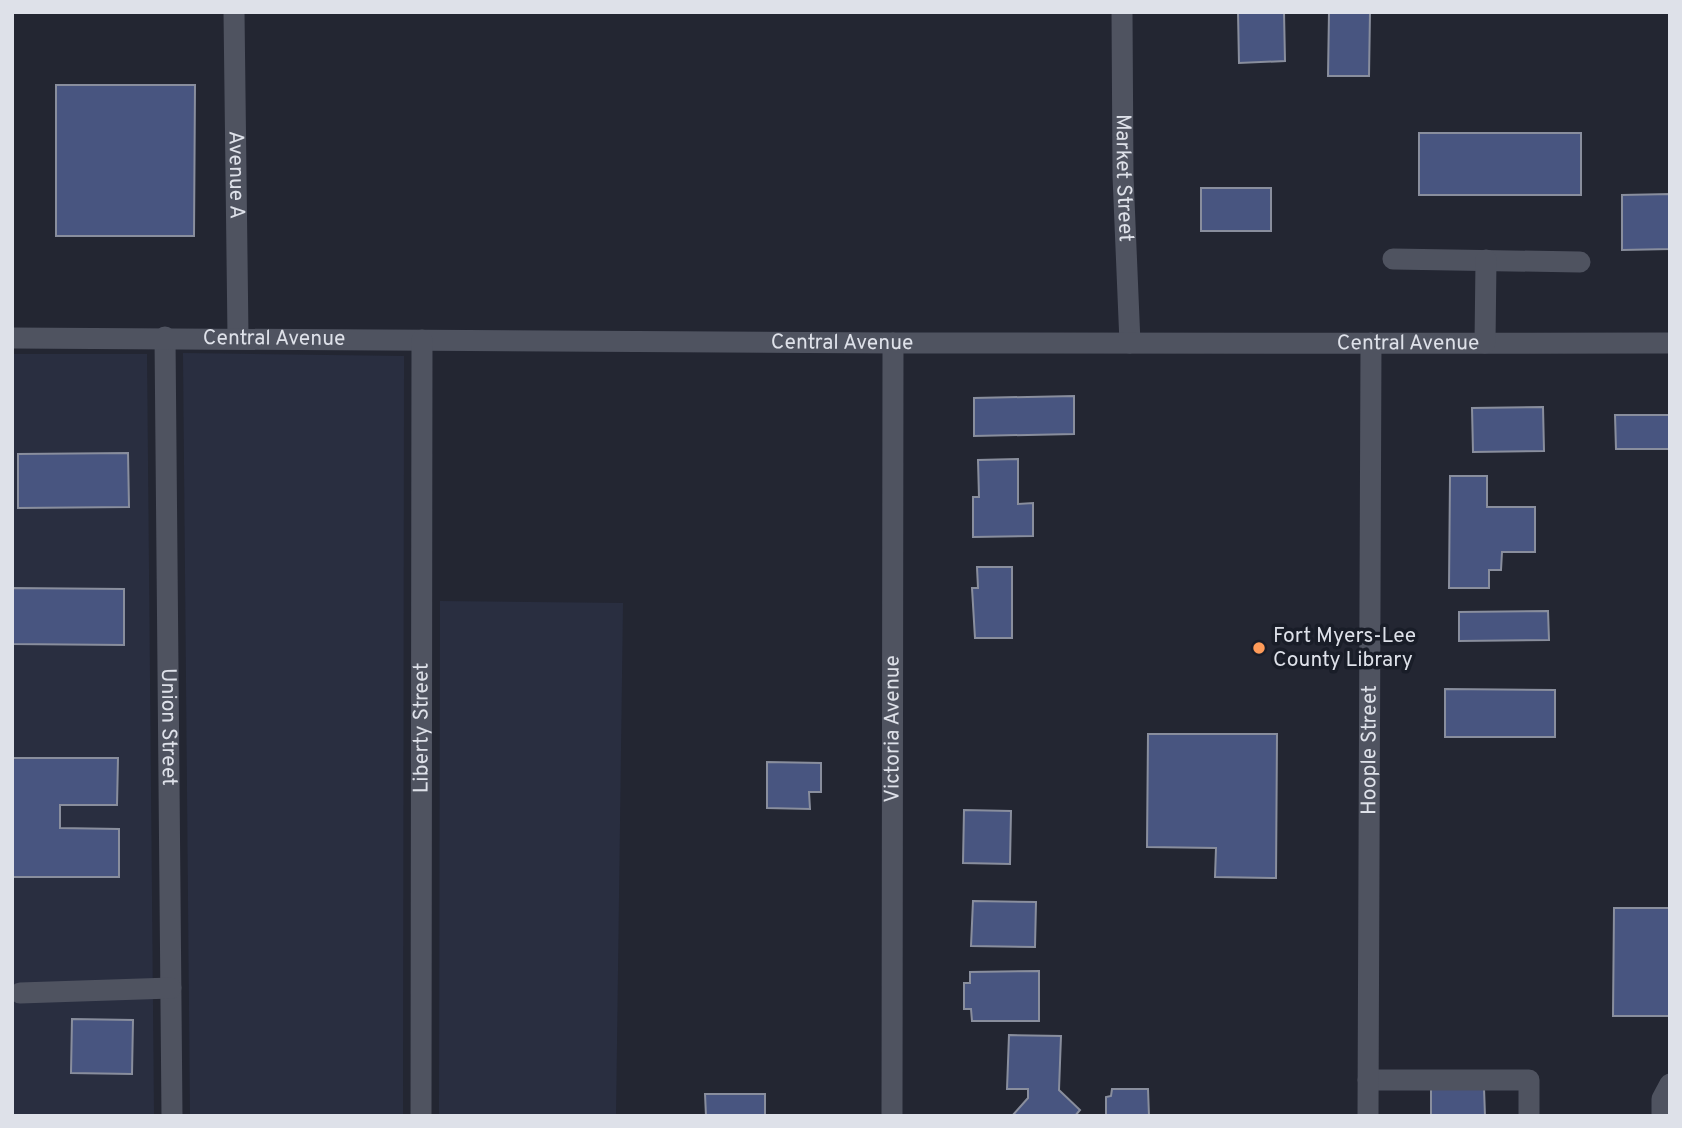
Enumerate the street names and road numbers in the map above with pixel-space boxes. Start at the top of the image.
street label: Market Street [1109,114,1139,243]
street label: Avenue A [222,131,250,219]
street label: Central Avenue [203,325,345,352]
street label: Central Avenue [771,329,913,357]
street label: Central Avenue [1337,330,1479,357]
street label: Victoria Avenue [879,655,906,803]
street label: Liberty Street [408,663,435,793]
street label: Union Street [154,668,183,786]
street label: Hoople Street [1356,685,1383,815]

